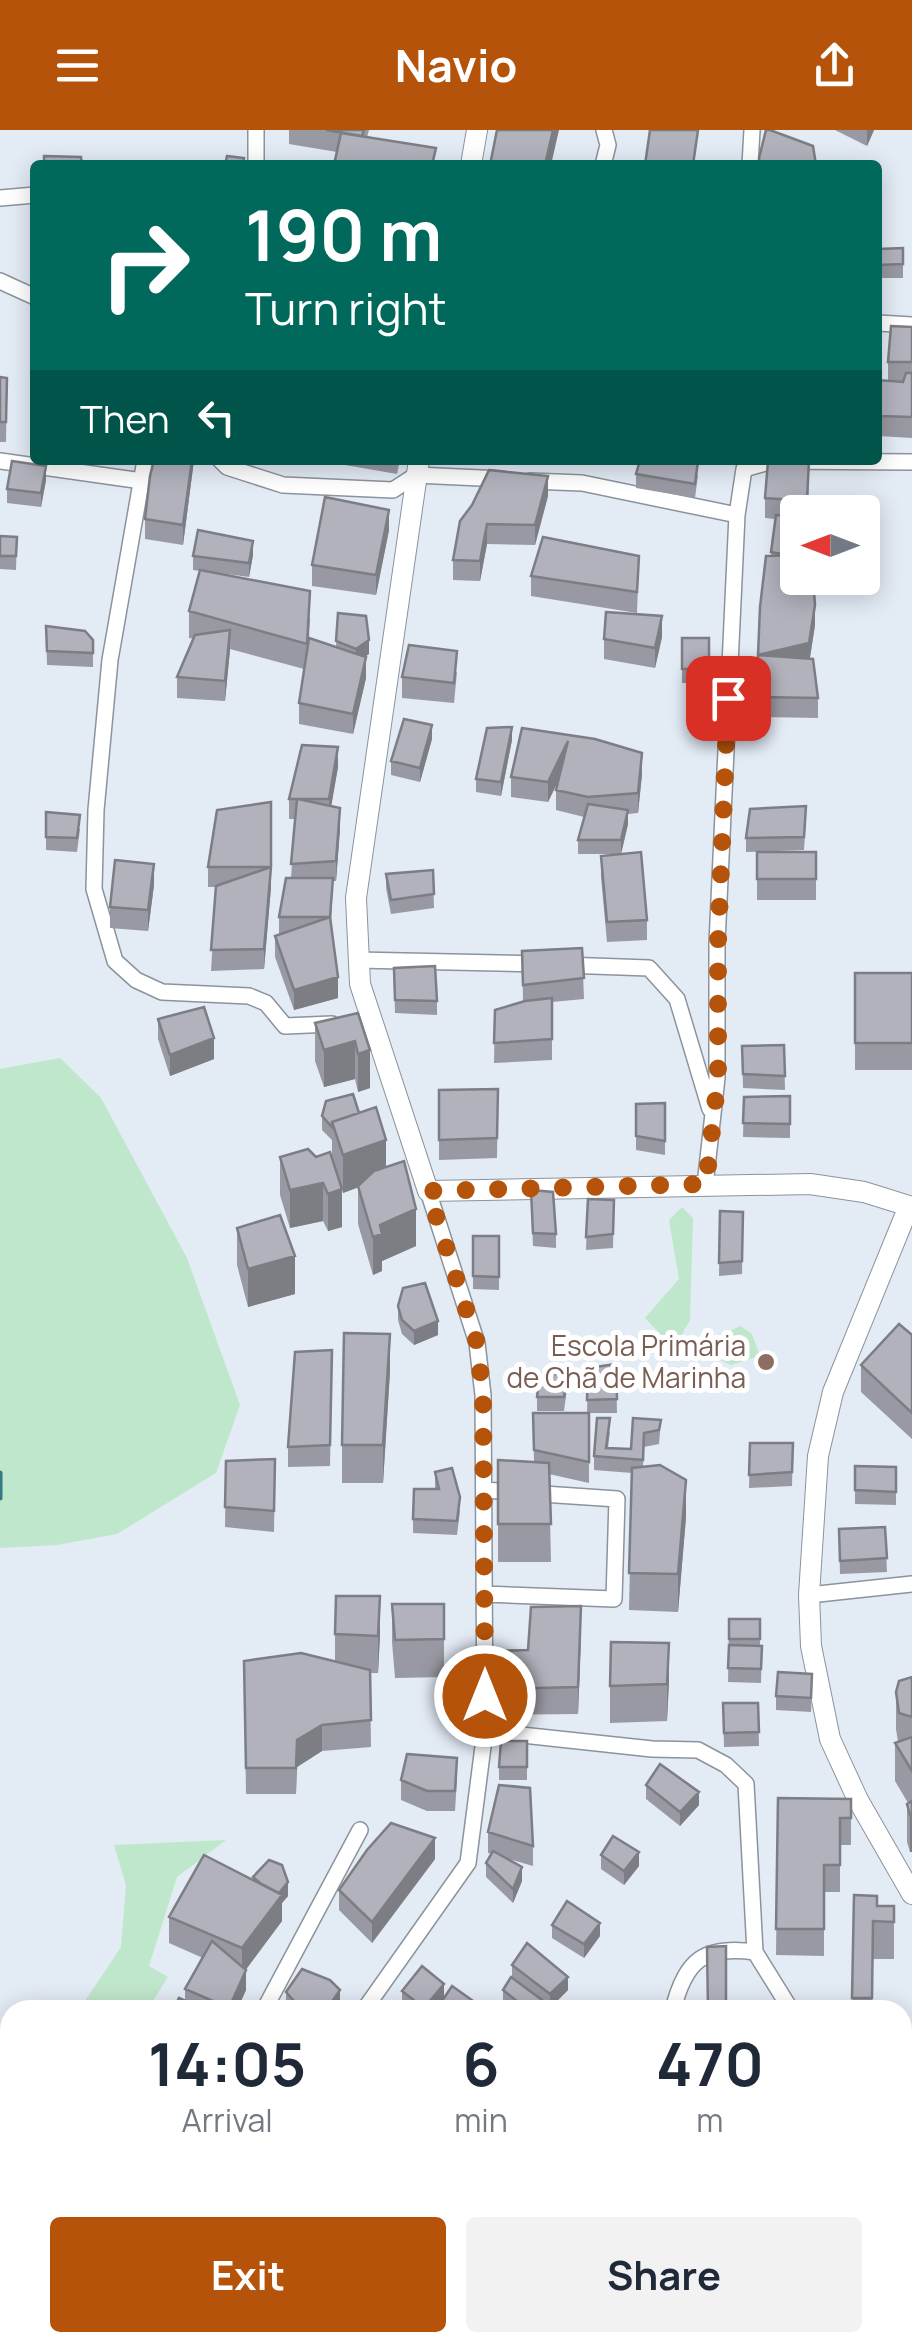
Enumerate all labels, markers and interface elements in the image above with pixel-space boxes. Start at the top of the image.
text: Navio [395,34,517,96]
icon: menu [50,38,105,93]
icon: share [807,38,862,93]
text: 190 m [245,186,442,282]
icon: right [80,200,210,330]
text: Turn right [245,277,446,339]
icon: left [189,390,244,445]
text: Then [80,392,169,444]
north arrow [780,495,880,595]
map controls [780,495,880,595]
pin [686,656,771,741]
icon: arrive [701,671,756,726]
place label: Escola Primária de Chã de Marinha [507,1326,746,1396]
marker: Escola Primária de Chã de Marinha [755,1351,777,1373]
position arrow [433,1644,537,1748]
text: 14:05 [148,2022,306,2104]
text: 6 [462,2022,500,2104]
text: 470 [656,2022,764,2104]
text: Arrival [181,2098,273,2142]
text: min [454,2098,508,2142]
text: m [696,2098,723,2142]
button: Exit [50,2217,446,2332]
button: Share [466,2217,862,2332]

